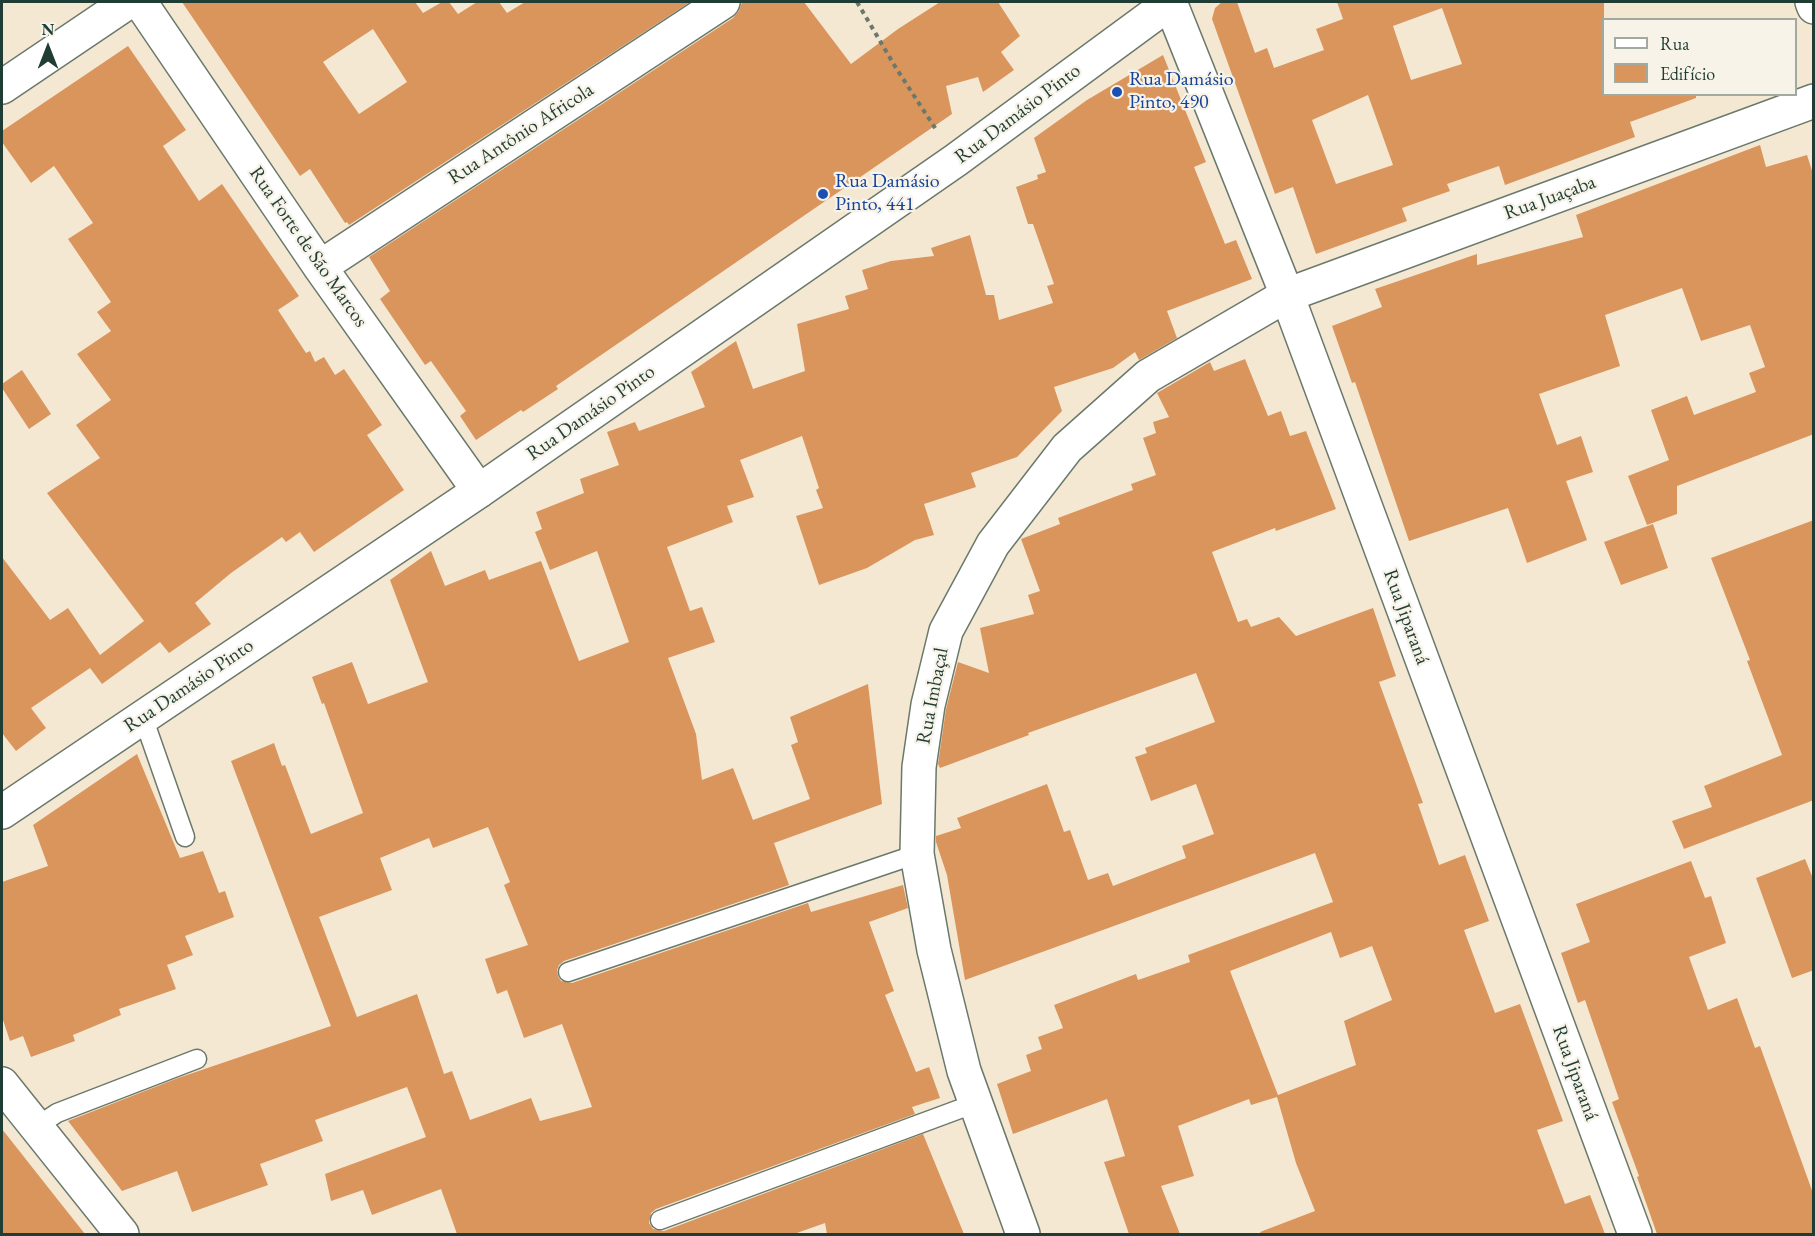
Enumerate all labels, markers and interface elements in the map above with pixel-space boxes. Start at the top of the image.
north arrow [18,18,78,78]
legend [1602,18,1797,96]
text: N [42,19,54,40]
text: Rua [1660,32,1690,55]
street label: Rua Damásio Pinto [950,59,1086,169]
text: Edifício [1660,62,1715,85]
place label: Rua Damásio Pinto, 490 [1129,68,1234,115]
street label: Rua Antônio Africola [444,78,598,190]
marker: Rua Damásio Pinto, 490 [1110,85,1124,99]
street label: Rua Forte de São Marcos [244,162,372,332]
place label: Rua Damásio Pinto, 441 [835,170,940,217]
street label: Rua Juaçaba [1501,170,1599,226]
marker: Rua Damásio Pinto, 441 [816,187,830,201]
street label: Rua Damásio Pinto [522,360,660,466]
street label: Rua Jiparaná [1378,566,1434,668]
street label: Rua Damásio Pinto [120,634,258,738]
street label: Rua Imbaçal [912,646,954,746]
street label: Rua Jiparaná [1547,1022,1603,1124]

